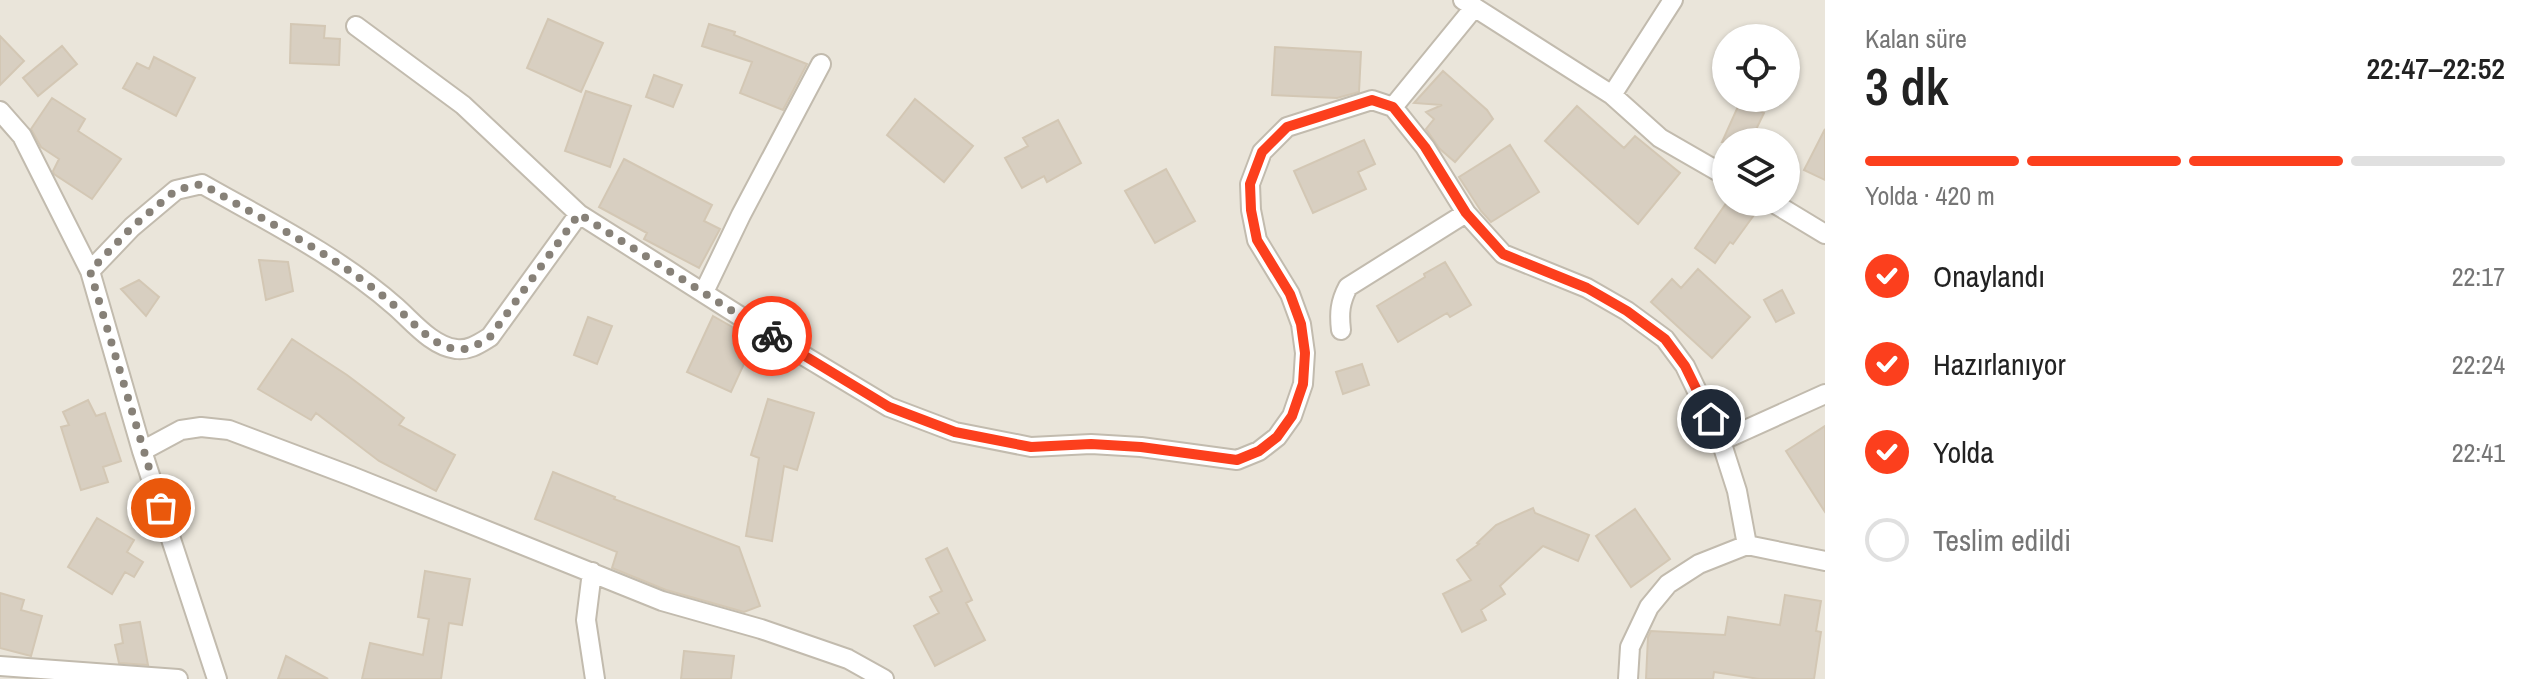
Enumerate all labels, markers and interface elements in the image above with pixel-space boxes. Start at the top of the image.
text: Kalan süre [1865,21,1967,56]
map controls [1712,24,1800,216]
button: locate [1712,24,1800,112]
text: 22:47–22:52 [2366,48,2505,88]
text: 3 dk [1865,51,1949,121]
button: layers [1712,128,1800,216]
text: Yolda · 420 m [1865,178,1995,213]
icon: check [1865,254,1909,298]
text: Onaylandı [1933,256,2045,296]
text: 22:17 [2452,259,2505,294]
courier [732,296,812,376]
icon: bike [750,314,794,358]
icon: check [1865,342,1909,386]
text: Hazırlanıyor [1933,344,2066,384]
text: 22:24 [2452,347,2505,382]
pin [1677,385,1745,453]
icon: home [1689,397,1733,441]
icon: check [1865,430,1909,474]
text: Yolda [1933,432,1994,472]
text: 22:41 [2452,435,2505,470]
pin [127,474,195,542]
icon: bag [139,486,183,530]
text: Teslim edildi [1933,520,2071,560]

